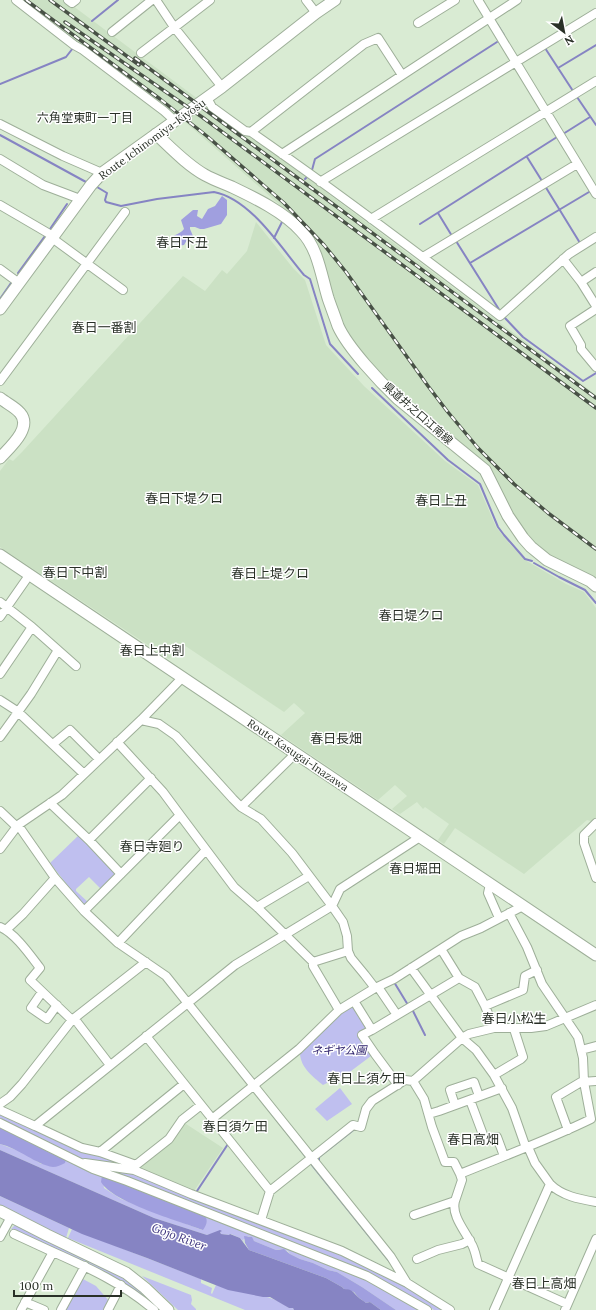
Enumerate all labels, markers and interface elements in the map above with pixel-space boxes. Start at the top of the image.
north arrow [544,12,584,52]
text: N [562,32,577,49]
street label: Route Ichinomiya-Kiyosu [96,95,209,183]
district label: 六角堂東町一丁目 [37,110,133,125]
district label: 春日下丑 [156,234,208,251]
district label: 春日一番割 [71,319,137,336]
street label: 県道井之口江南線 [380,379,456,447]
district label: 春日下堤クロ [145,490,223,507]
district label: 春日上丑 [415,492,467,509]
district label: 春日下中割 [42,564,108,581]
district label: 春日上堤クロ [231,565,309,582]
district label: 春日堤クロ [378,607,444,624]
district label: 春日上中割 [119,642,185,659]
street label: Route Kasugai-Inazawa [245,716,352,794]
district label: 春日長畑 [310,730,362,747]
district label: 春日寺廻り [119,838,185,855]
district label: 春日堀田 [389,860,441,877]
district label: 春日小松生 [481,1010,547,1027]
park label: ネギヤ公園 [312,1043,368,1057]
district label: 春日上須ケ田 [327,1070,405,1087]
district label: 春日須ケ田 [202,1118,268,1135]
district label: 春日高畑 [447,1131,499,1148]
water label: Gojo River [150,1220,209,1254]
scale bar [14,1272,121,1298]
district label: 春日上高畑 [511,1275,577,1292]
text: 100 m [20,1278,53,1293]

